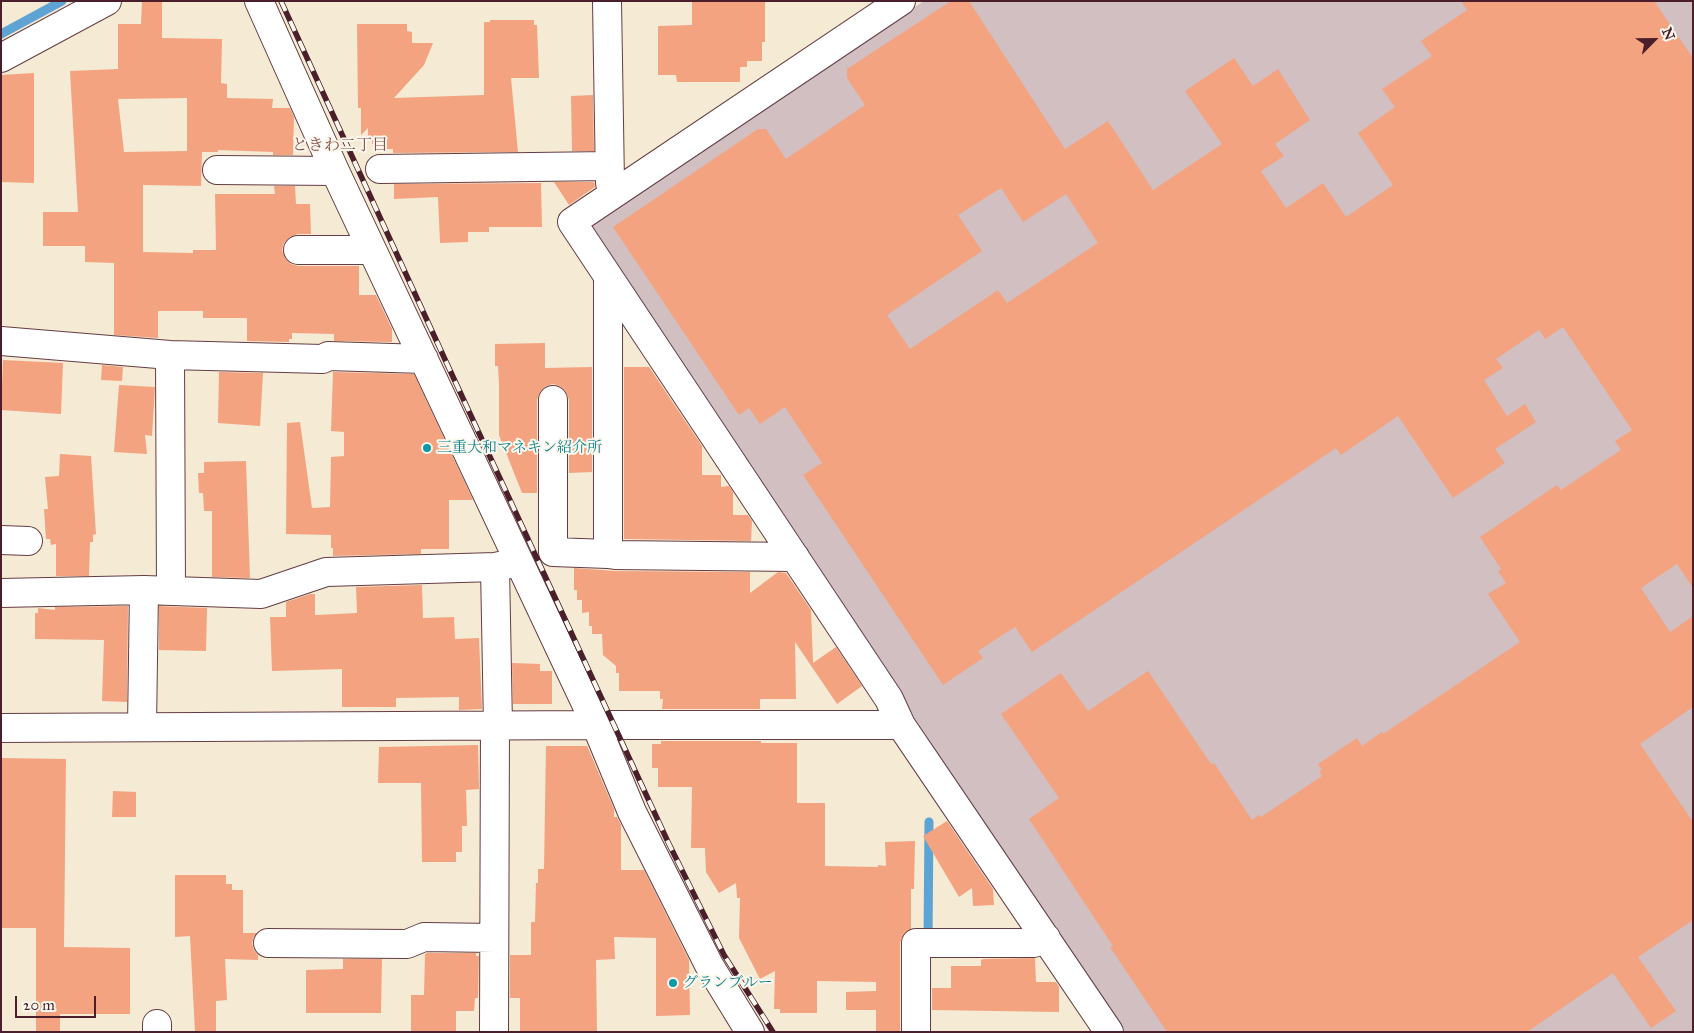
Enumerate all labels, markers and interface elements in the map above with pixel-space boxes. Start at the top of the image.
north arrow [1629,15,1679,65]
text: N [1658,25,1678,43]
district label: ときわ二丁目 [292,136,388,156]
place label: 三重大和マネキン紹介所 [437,439,602,457]
marker: 三重大和マネキン紹介所 [421,442,433,454]
place label: グランブルー [683,974,773,992]
marker: グランブルー [667,977,679,989]
scale bar [18,986,99,1018]
text: 20 m [23,996,55,1014]

